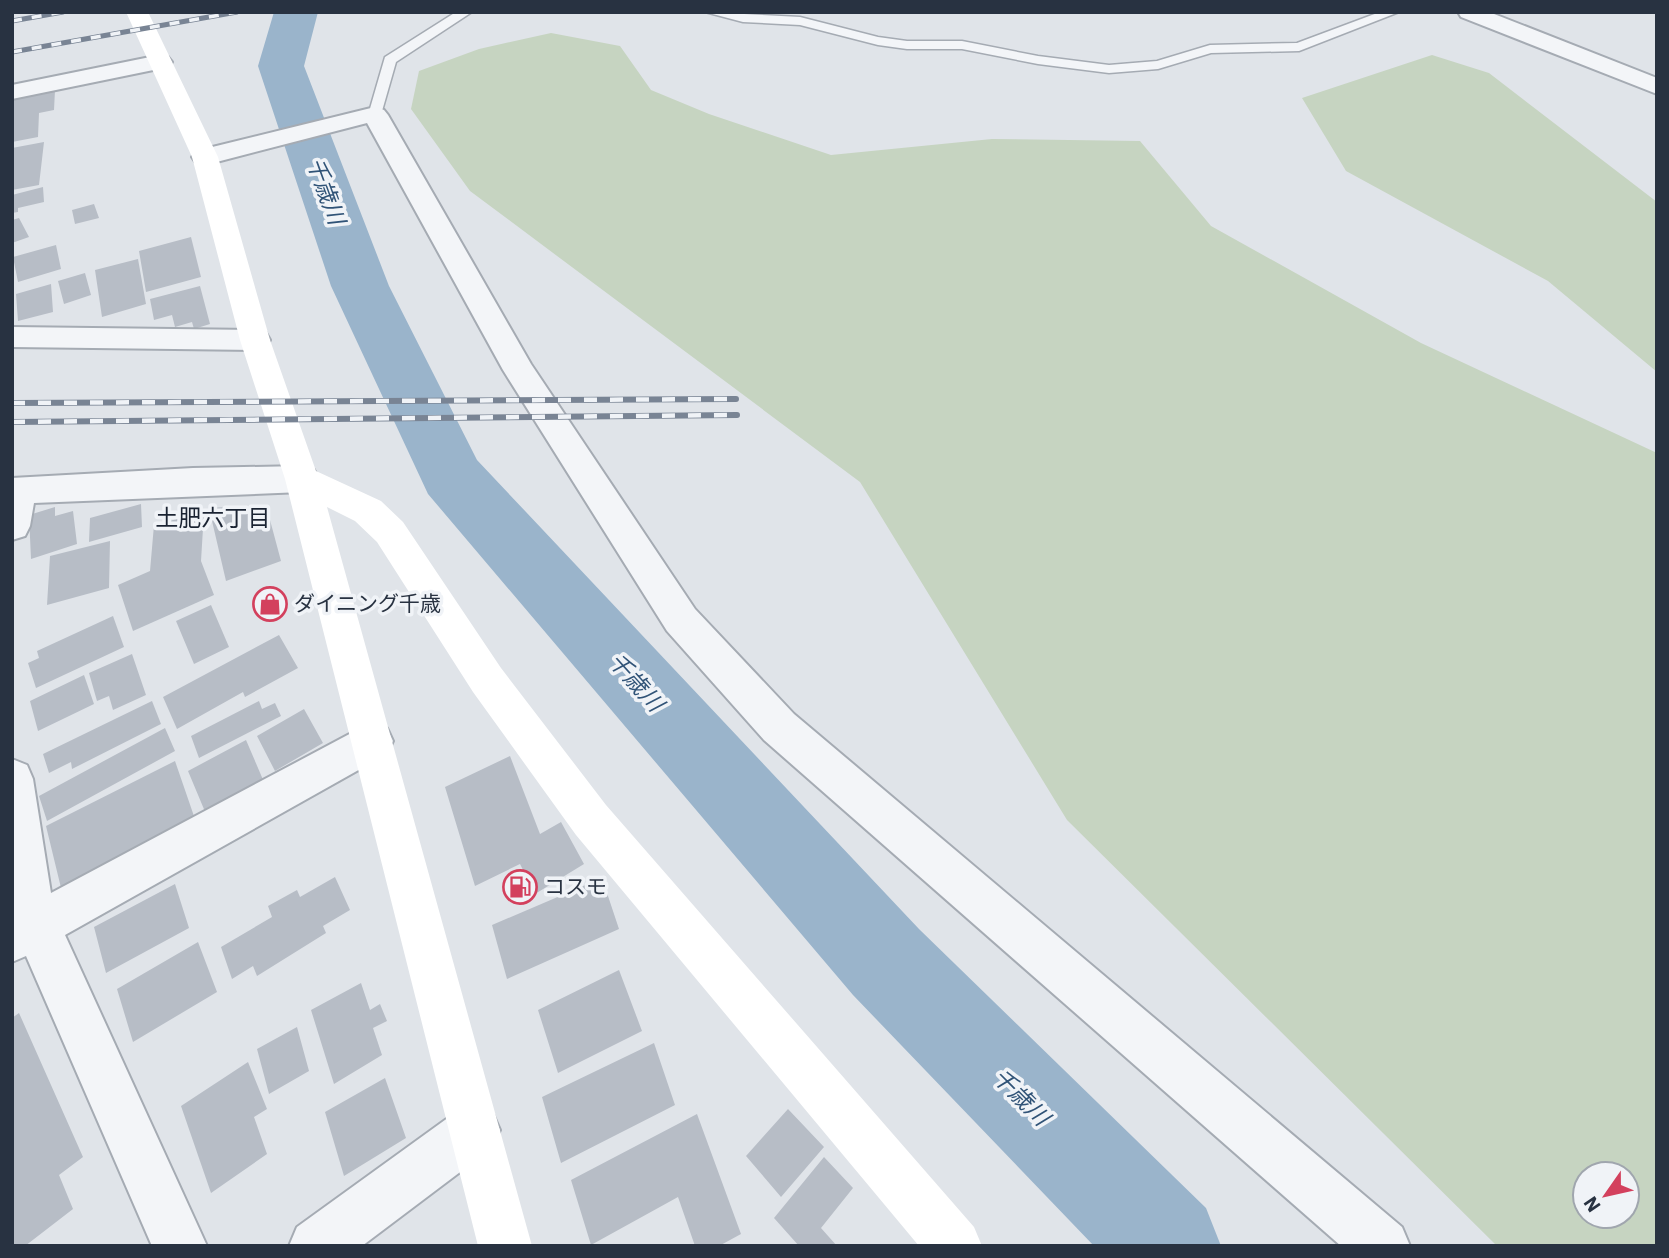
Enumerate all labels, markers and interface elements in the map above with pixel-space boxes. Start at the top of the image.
water label: 千歳川 [301,153,354,231]
district label: 土肥六丁目 [156,502,271,532]
shop icon: ダイニング千歳 [251,585,289,623]
place label: ダイニング千歳 [294,589,441,617]
water label: 千歳川 [603,646,673,719]
fuel station icon: コスモ [501,868,539,906]
place label: コスモ [544,872,607,900]
water label: 千歳川 [987,1061,1059,1133]
north arrow [1571,1160,1641,1230]
text: N [1578,1192,1606,1217]

